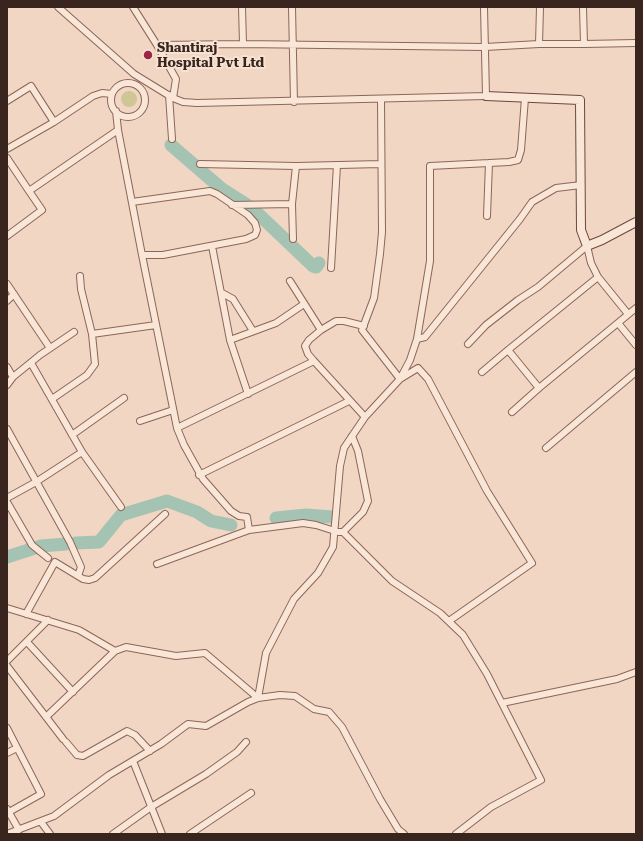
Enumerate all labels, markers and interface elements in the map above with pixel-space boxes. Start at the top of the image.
place label: Shantiraj Hospital Pvt Ltd [157,40,264,71]
marker: Shantiraj Hospital Pvt Ltd [142,49,154,61]

